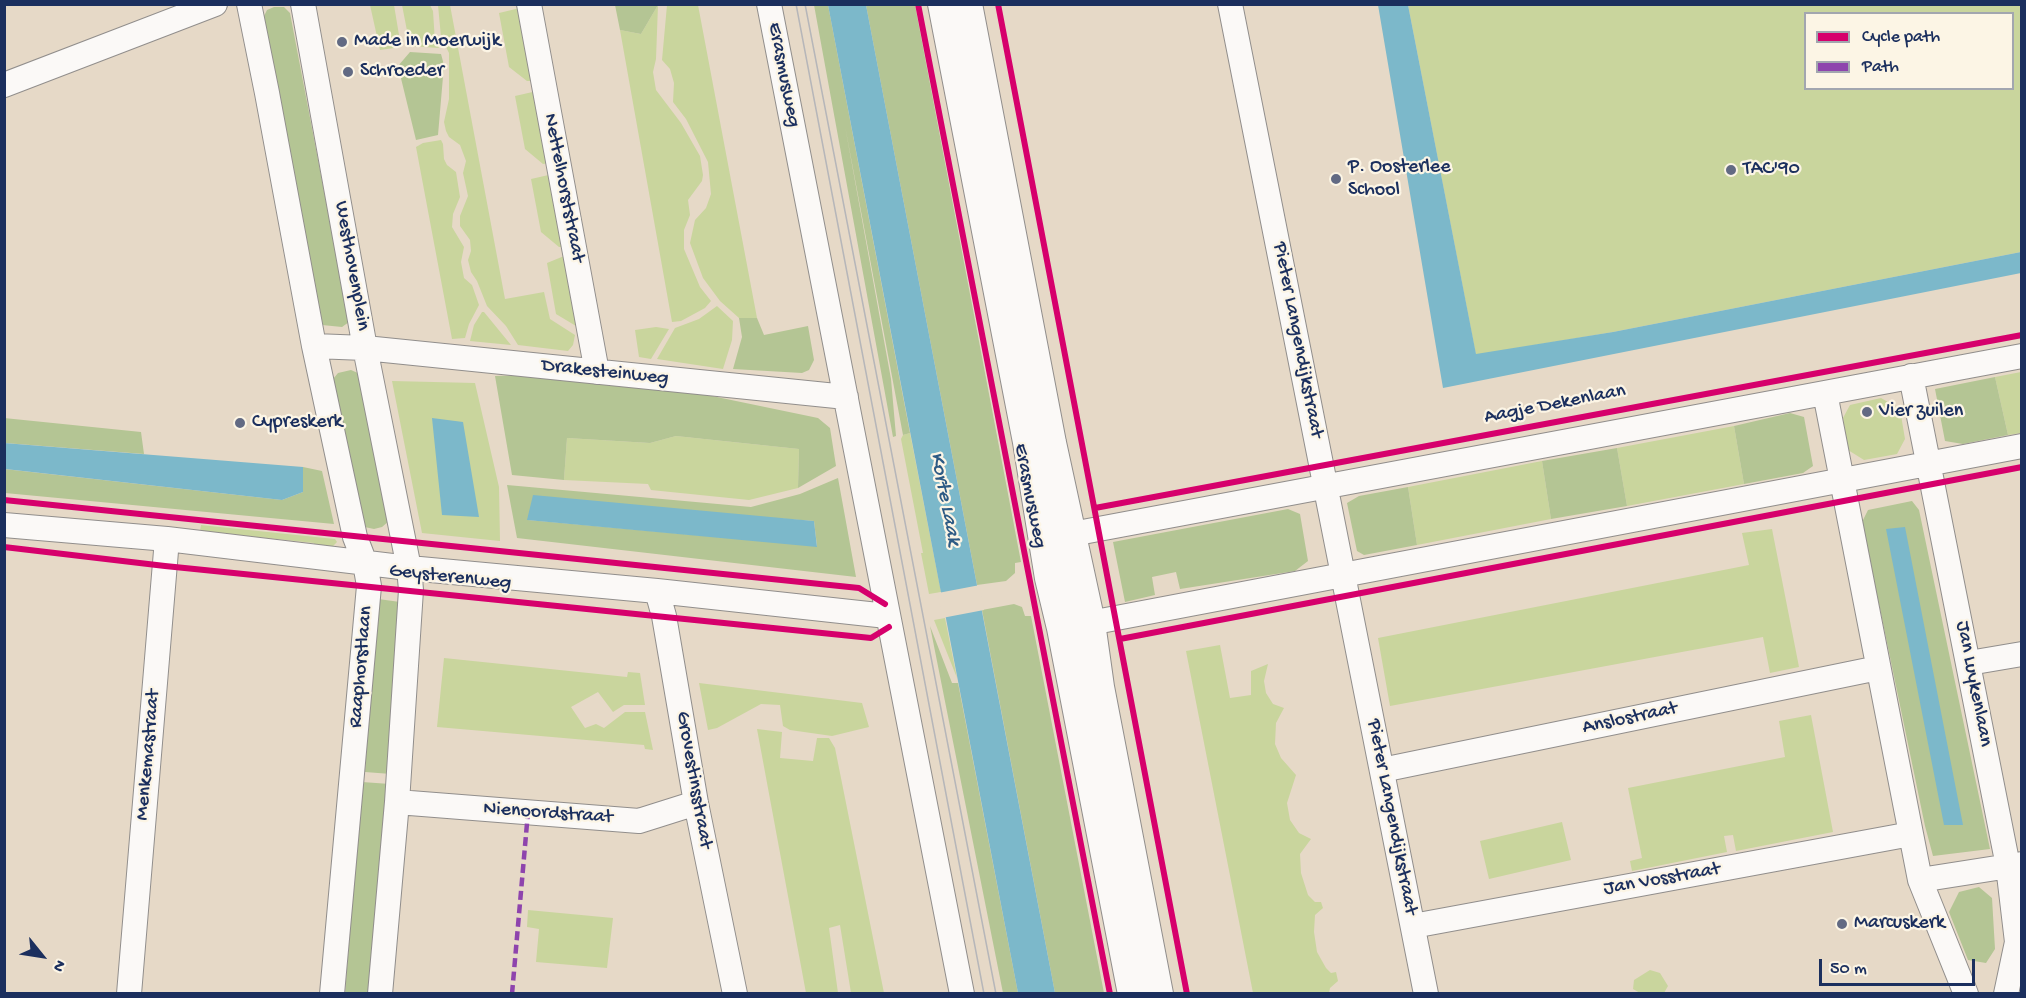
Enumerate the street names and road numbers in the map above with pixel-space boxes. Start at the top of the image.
street label: Erasmusweg [761,21,805,129]
street label: Nettelhorststraat [537,112,589,264]
street label: Westhovenplein [328,199,374,333]
street label: Pieter Langendijkstraat [1266,240,1328,440]
street label: Drakesteinweg [540,354,670,392]
street label: Aagje Dekenlaan [1482,380,1628,430]
street label: Erasmusweg [1007,442,1051,550]
street label: Geysterenweg [388,560,512,596]
street label: Raaphorstlaan [345,605,379,729]
street label: Jan Luykenlaan [1949,619,1997,749]
street label: Menkemastraat [131,689,167,821]
street label: Anslostraat [1580,697,1680,741]
street label: Grovestinsstraat [669,710,717,850]
street label: Pieter Langendijkstraat [1360,717,1422,917]
street label: Nienoordstraat [482,798,614,830]
street label: Jan Vosstraat [1602,858,1722,902]

